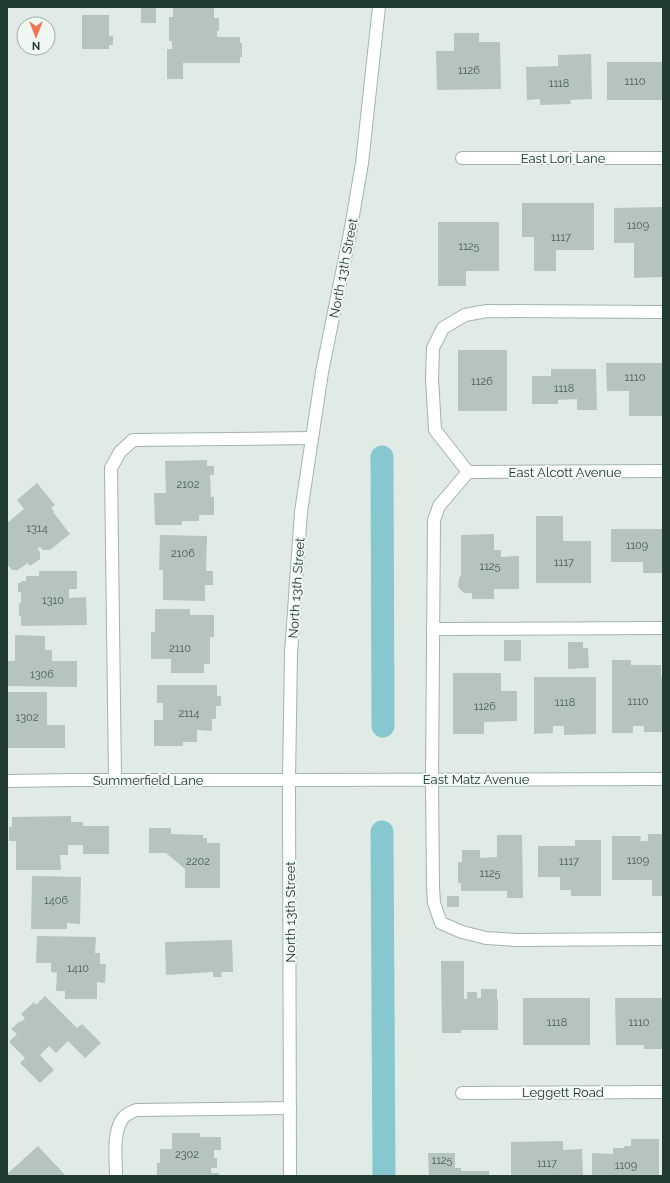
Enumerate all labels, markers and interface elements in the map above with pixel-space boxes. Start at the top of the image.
north arrow [16,16,56,56]
text: N [32,39,40,52]
house number: 1126 [458,64,480,77]
house number: 1110 [625,75,646,88]
house number: 1118 [549,77,569,90]
street label: East Lori Lane [521,151,606,166]
street label: North 13th Street [326,216,361,319]
house number: 1109 [627,219,649,232]
house number: 1117 [551,231,571,244]
house number: 1125 [458,240,480,253]
house number: 1110 [625,371,646,384]
house number: 1126 [471,375,493,388]
house number: 1118 [554,382,574,395]
street label: East Alcott Avenue [509,465,622,480]
house number: 2102 [177,478,200,491]
house number: 1314 [26,522,48,535]
street label: North 13th Street [285,536,308,639]
house number: 1109 [626,539,648,552]
house number: 2106 [171,547,195,560]
house number: 1117 [554,556,574,569]
house number: 1125 [479,560,501,573]
house number: 1310 [42,594,64,607]
house number: 2110 [169,642,191,655]
house number: 1306 [30,668,54,681]
house number: 1110 [628,695,649,708]
house number: 1118 [555,696,575,709]
house number: 1126 [474,700,496,713]
house number: 2114 [178,707,200,720]
house number: 1302 [15,711,39,724]
street label: East Matz Avenue [423,772,530,787]
street label: Summerfield Lane [93,773,204,788]
house number: 1109 [627,854,649,867]
house number: 2202 [186,855,210,868]
house number: 1117 [559,855,579,868]
street label: North 13th Street [283,861,298,963]
house number: 1125 [479,867,501,880]
house number: 1406 [44,894,68,907]
house number: 1410 [67,962,89,975]
house number: 1118 [547,1016,567,1029]
house number: 1110 [629,1016,650,1029]
street label: Leggett Road [522,1085,604,1100]
house number: 2302 [175,1148,199,1161]
house number: 1125 [431,1154,453,1167]
house number: 1117 [537,1157,557,1170]
house number: 1109 [615,1159,637,1172]

